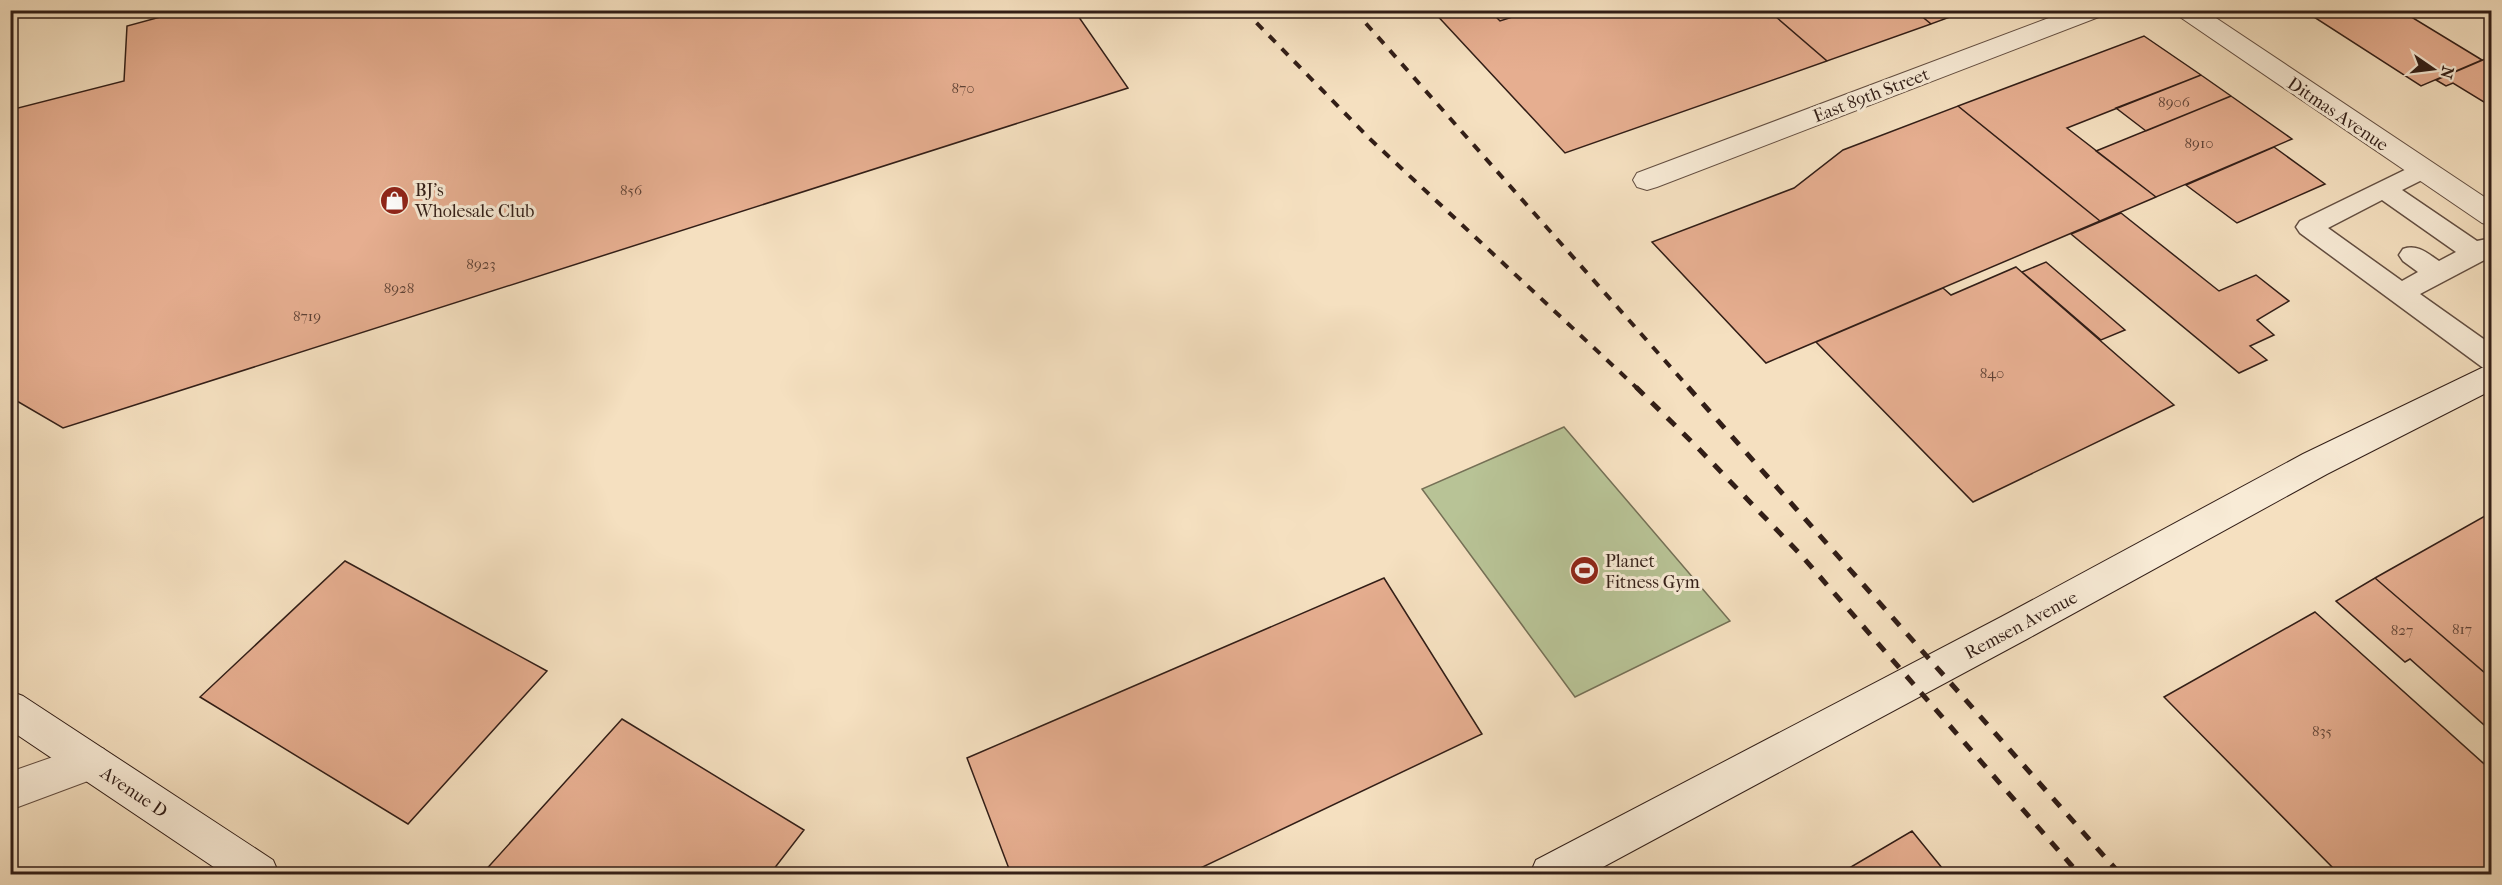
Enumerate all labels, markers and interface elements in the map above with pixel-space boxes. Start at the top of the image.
north arrow [2403,39,2463,99]
street label: East 89th Street [1810,63,1933,127]
text: N [2436,64,2458,82]
street label: Ditmas Avenue [2283,73,2392,156]
house number: 870 [952,79,975,97]
house number: 8906 [2158,93,2191,111]
house number: 8910 [2185,134,2213,152]
place label: BJ's Wholesale Club [414,180,535,222]
house number: 856 [620,181,643,199]
shop icon: BJ's Wholesale Club [378,184,410,216]
house number: 8923 [466,255,496,273]
house number: 8928 [384,279,414,297]
house number: 8719 [293,307,321,325]
house number: 840 [1980,364,2004,382]
place label: Planet Fitness Gym [1605,551,1700,593]
sports icon: Planet Fitness Gym [1568,555,1600,587]
street label: Remsen Avenue [1961,587,2081,664]
house number: 817 [2452,620,2472,638]
house number: 827 [2391,621,2413,639]
house number: 835 [2312,722,2332,740]
street label: Avenue D [96,762,171,822]

